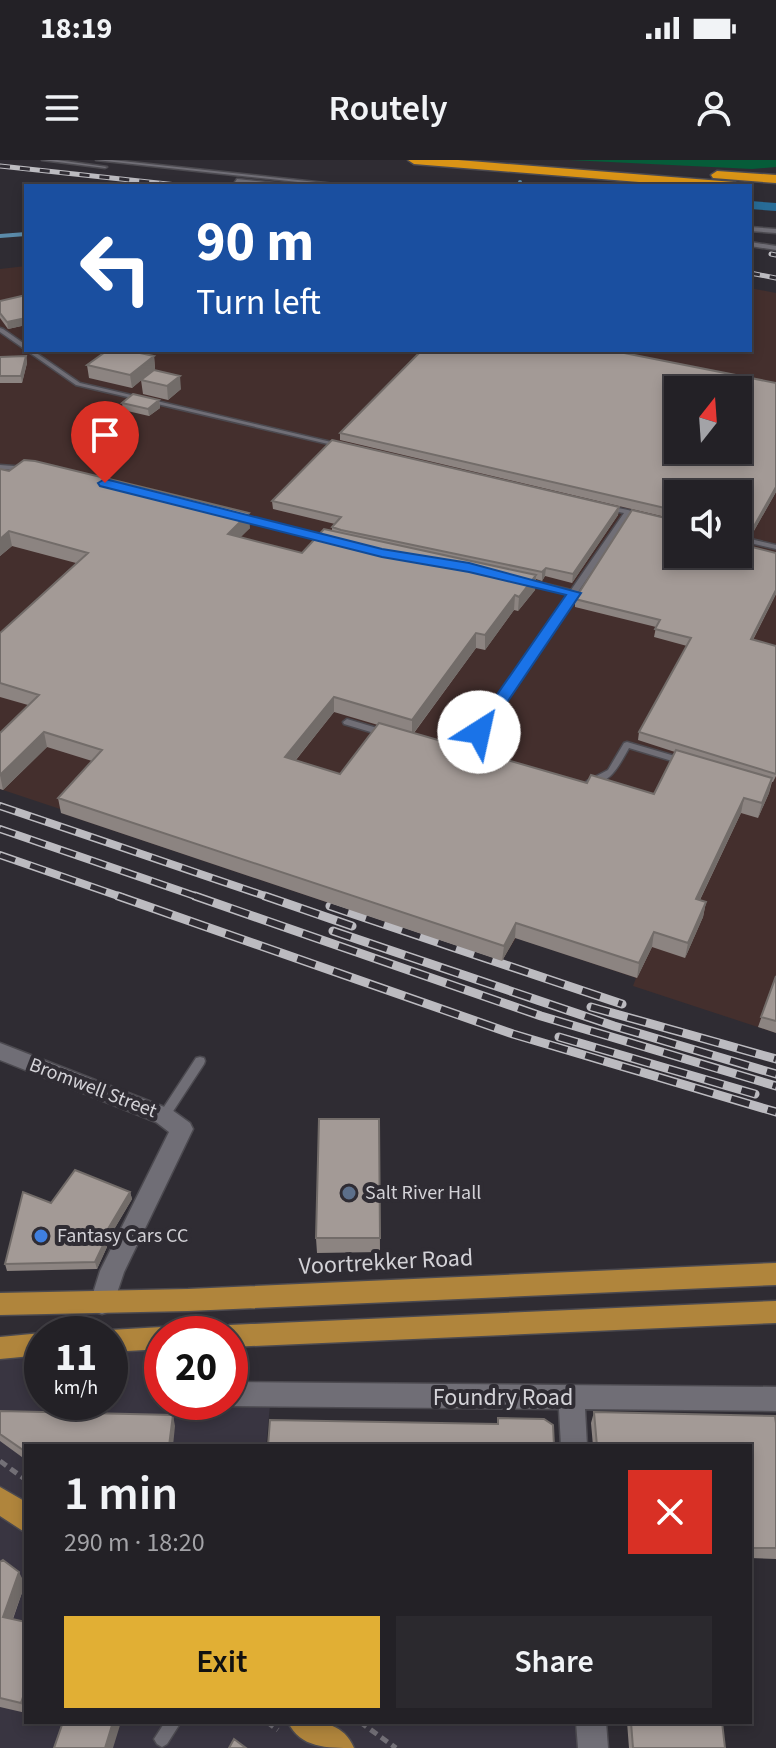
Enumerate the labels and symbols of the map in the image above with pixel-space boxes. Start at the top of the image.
north arrow [664,376,752,464]
pin [71,401,139,483]
position arrow [437,690,521,774]
street label: Bromwell Street [25,1051,161,1125]
place label: Salt River Hall [365,1179,481,1207]
marker: Salt River Hall [340,1184,358,1202]
place label: Fantasy Cars CC [57,1222,188,1250]
marker: Fantasy Cars CC [32,1227,50,1245]
street label: Voortrekker Road [298,1240,474,1284]
speed limit sign: 20 [144,1316,248,1420]
street label: Foundry Road [433,1380,573,1415]

